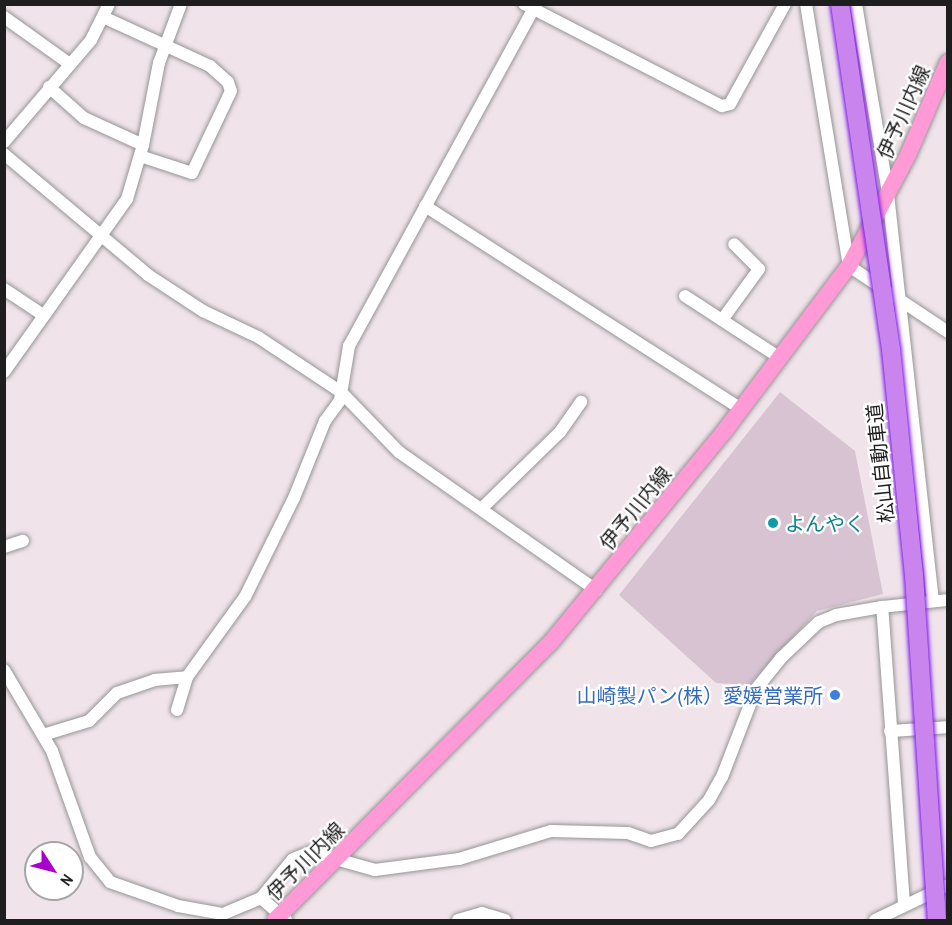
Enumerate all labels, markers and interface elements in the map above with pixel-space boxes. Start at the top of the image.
street label: 伊予川内線 [872,61,934,163]
street label: 松山自動車道 [862,402,898,524]
street label: 伊予川内線 [594,462,676,554]
place label: よんやく [785,511,865,535]
marker: よんやく [766,516,780,530]
place label: 山崎製パン(株）愛媛営業所 [578,683,823,707]
marker: 山崎製パン(株）愛媛営業所 [828,688,842,702]
street label: 伊予川内線 [261,817,349,905]
north arrow [24,841,84,901]
text: N [55,870,79,891]

